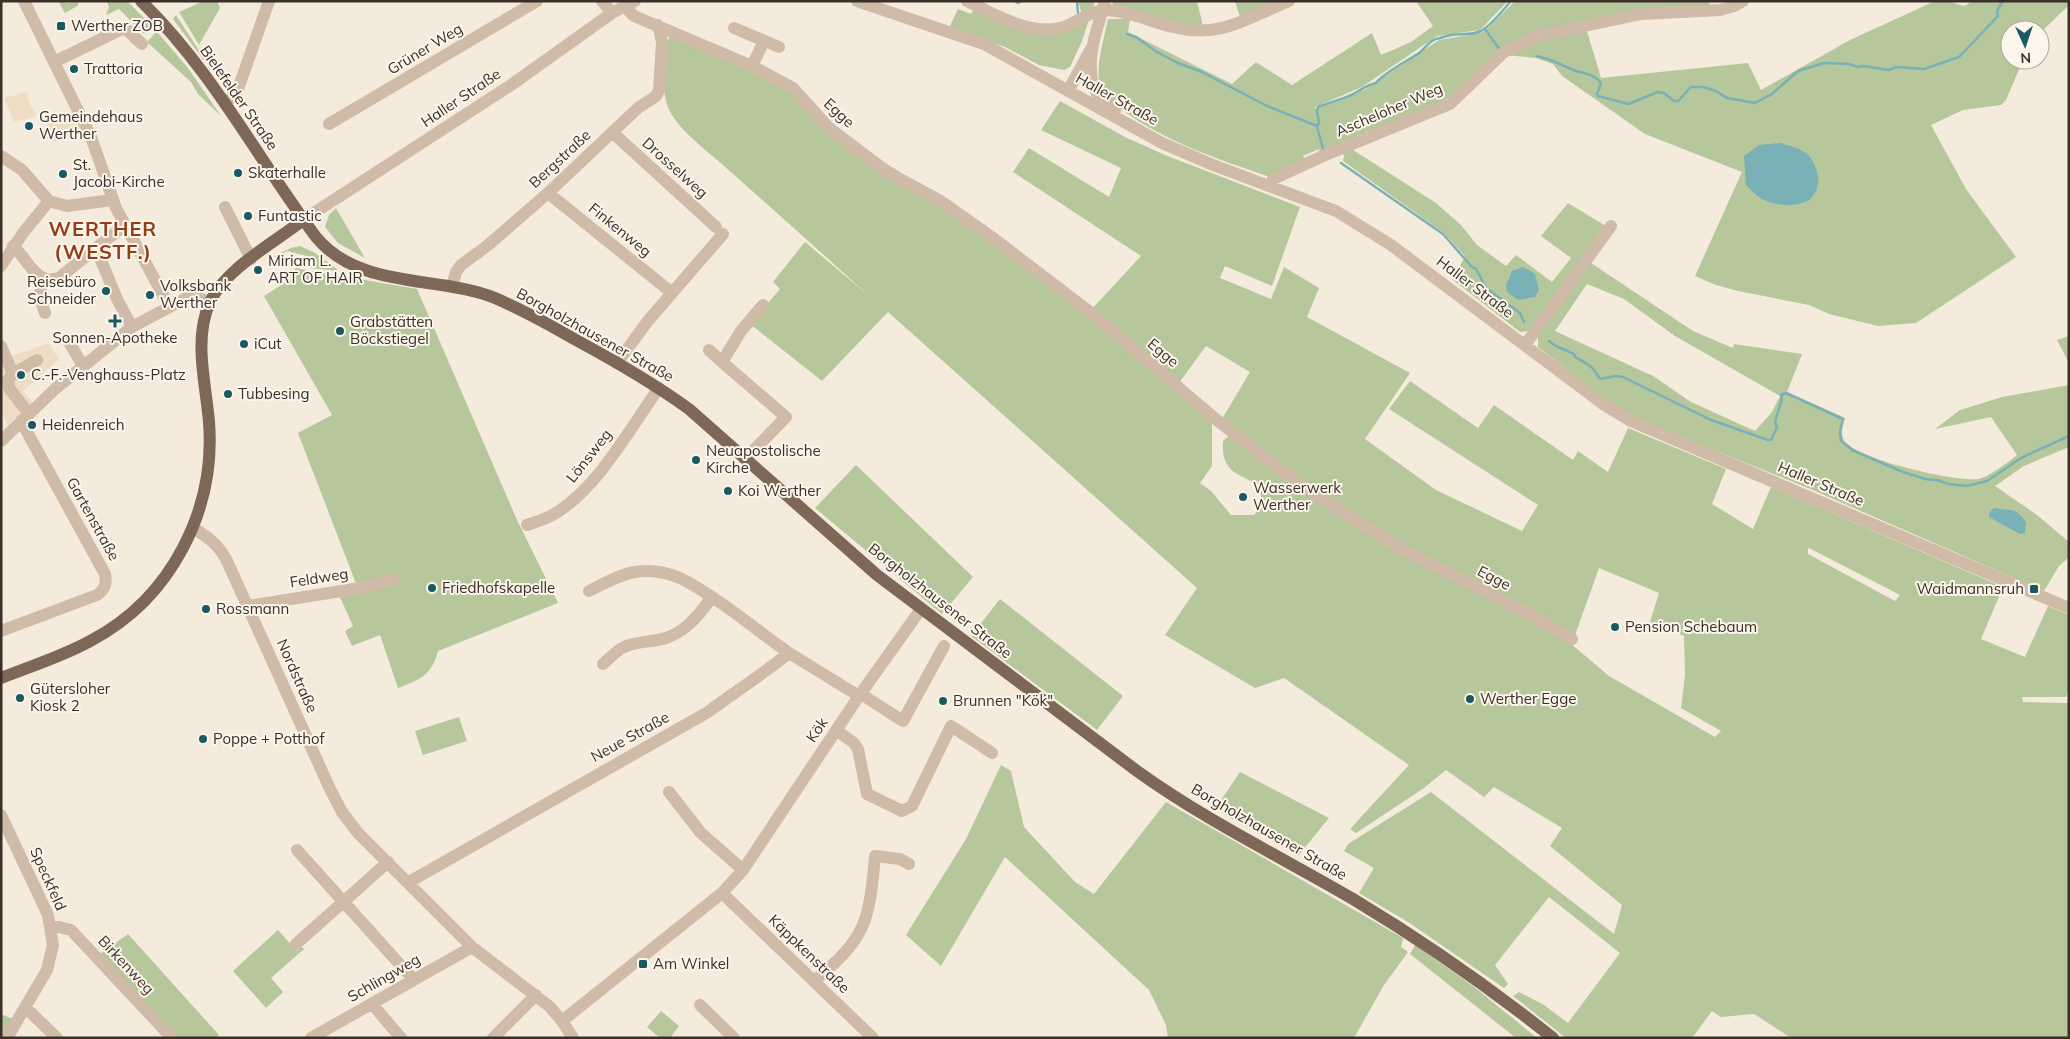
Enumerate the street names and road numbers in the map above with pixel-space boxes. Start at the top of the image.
street label: Grüner Weg [384,19,466,78]
street label: Bielefelder Straße [196,42,283,154]
street label: Haller Straße [417,64,504,131]
street label: Haller Straße [1073,68,1162,129]
street label: Ascheloher Weg [1333,78,1445,141]
street label: Egge [820,94,859,132]
street label: Bergstraße [525,125,594,192]
street label: Drosselweg [639,133,712,202]
street label: Finkenweg [585,199,656,261]
street label: Haller Straße [1433,251,1518,322]
street label: Borgholzhausener Straße [513,283,677,386]
street label: Egge [1144,334,1183,371]
street label: Lönsweg [562,425,615,486]
street label: Haller Straße [1775,457,1867,510]
street label: Gartenstraße [63,474,124,564]
street label: Borgholzhausener Straße [865,539,1016,663]
street label: Egge [1474,561,1514,594]
street label: Feldweg [288,564,350,592]
street label: Nordstraße [273,636,322,716]
street label: Neue Straße [587,707,672,766]
street label: Kök [802,714,832,746]
street label: Borgholzhausener Straße [1188,779,1351,884]
street label: Speckfeld [26,844,71,913]
street label: Käppkenstraße [765,910,854,997]
street label: Birkenweg [94,931,158,998]
street label: Schlingweg [344,949,423,1006]

